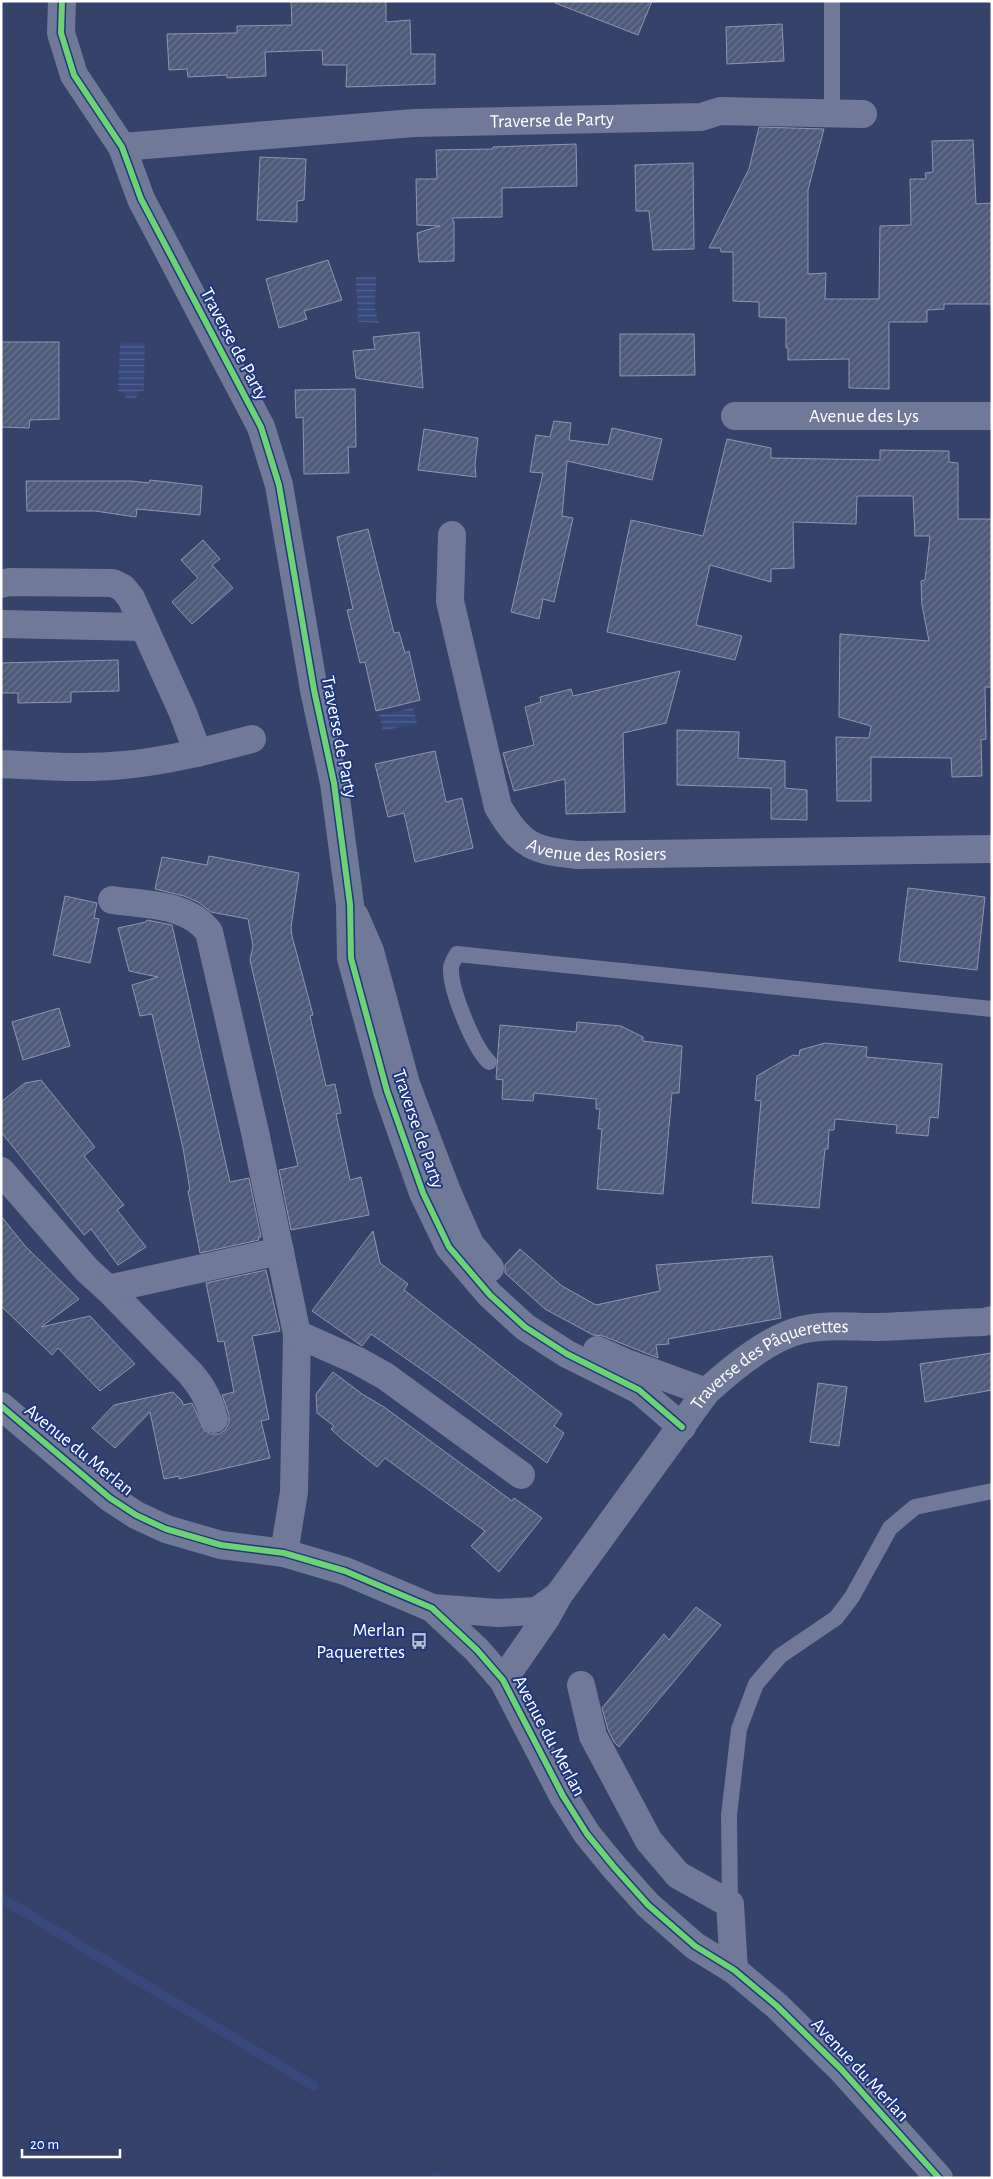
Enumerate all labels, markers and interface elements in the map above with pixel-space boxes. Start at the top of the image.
street label: Traverse de Party [490,109,614,131]
street label: Traverse de Party [196,285,272,403]
street label: Avenue des Lys [809,407,919,426]
street label: Traverse de Party [318,674,360,800]
street label: Avenue des Rosiers [524,835,667,865]
street label: Traverse de Party [389,1067,447,1191]
street label: Traverse des Pâquerettes [687,1317,849,1413]
street label: Avenue du Merlan [21,1401,137,1499]
place label: Merlan Paquerettes [316,1621,405,1662]
bus stop icon: Merlan Paquerettes [409,1631,429,1651]
street label: Avenue du Merlan [509,1672,589,1800]
street label: Avenue du Merlan [807,2015,913,2125]
scale bar [22,2126,120,2158]
text: 20 m [30,2137,59,2152]

